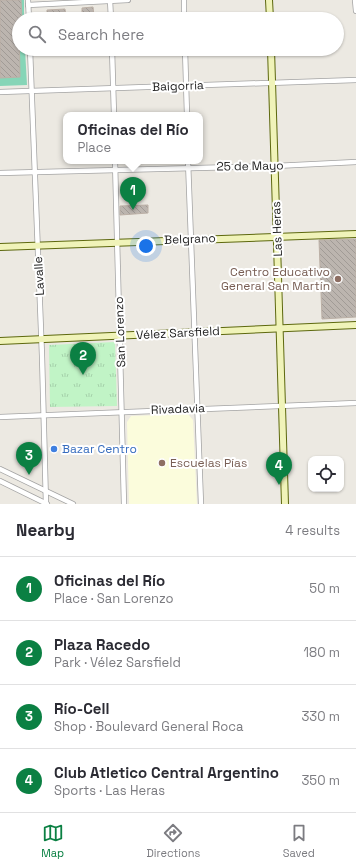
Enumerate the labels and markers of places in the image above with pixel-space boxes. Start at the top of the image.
pin: 1 [120,177,146,210]
place label: Centro Educativo General San Martín [221,264,330,294]
marker: Centro Educativo General San Martín [333,274,343,284]
pin: 2 [70,342,96,375]
place label: Bazar Centro [62,441,137,457]
pin: 3 [16,442,42,475]
marker: Bazar Centro [49,444,59,454]
pin: 4 [266,452,292,485]
place label: Escuelas Pías [170,455,247,471]
marker: Escuelas Pías [157,458,167,468]

